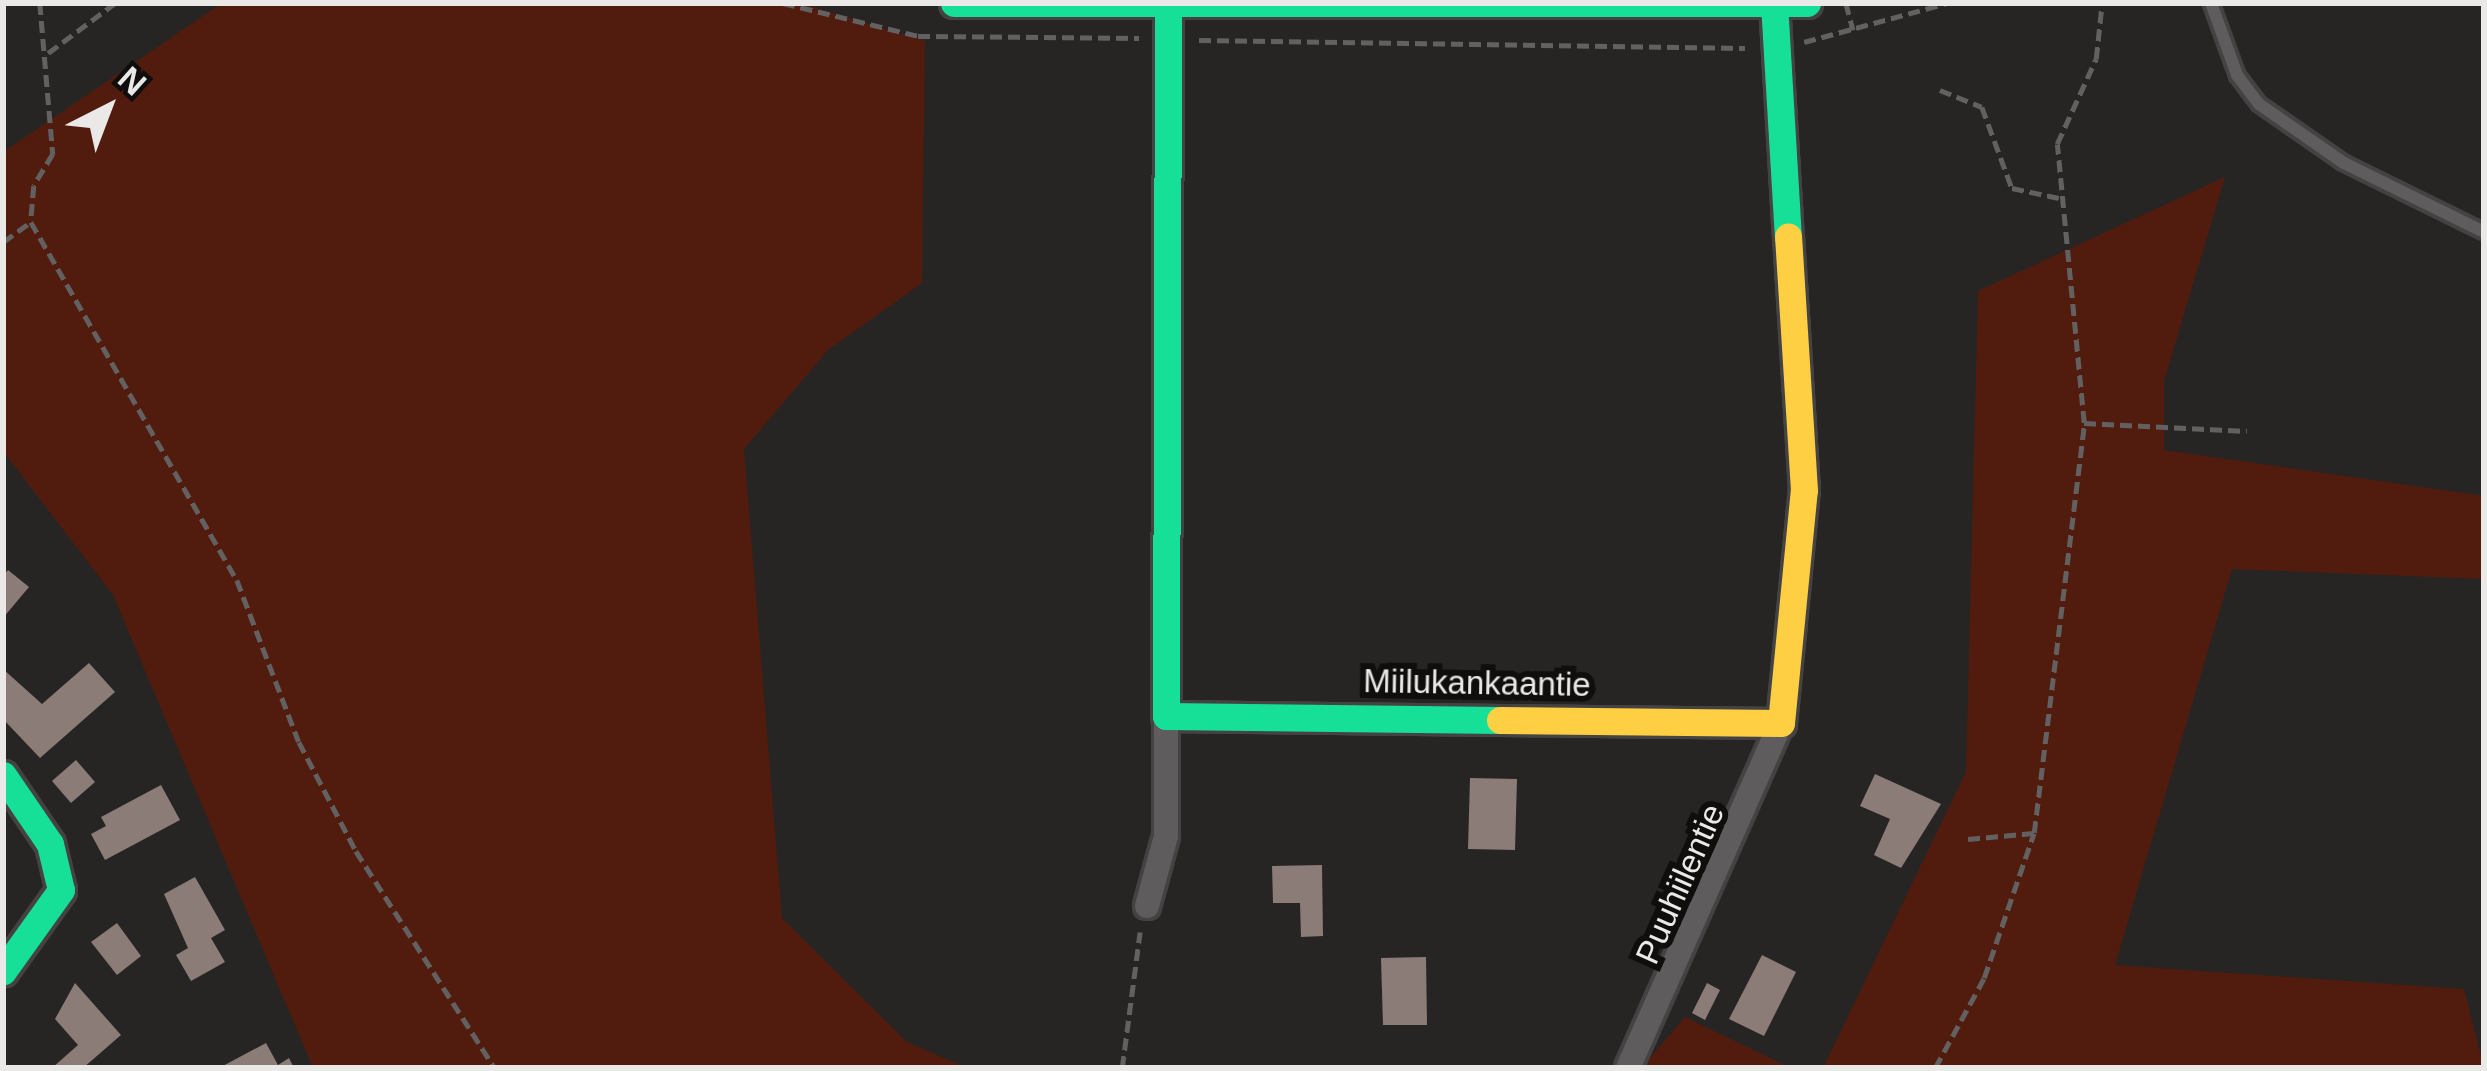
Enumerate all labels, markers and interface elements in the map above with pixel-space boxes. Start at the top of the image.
north arrow [48,48,168,168]
text: N [111,59,154,103]
street label: Miilukankaantie [1363,661,1591,705]
street label: Puuhiilentie [1627,798,1733,970]

